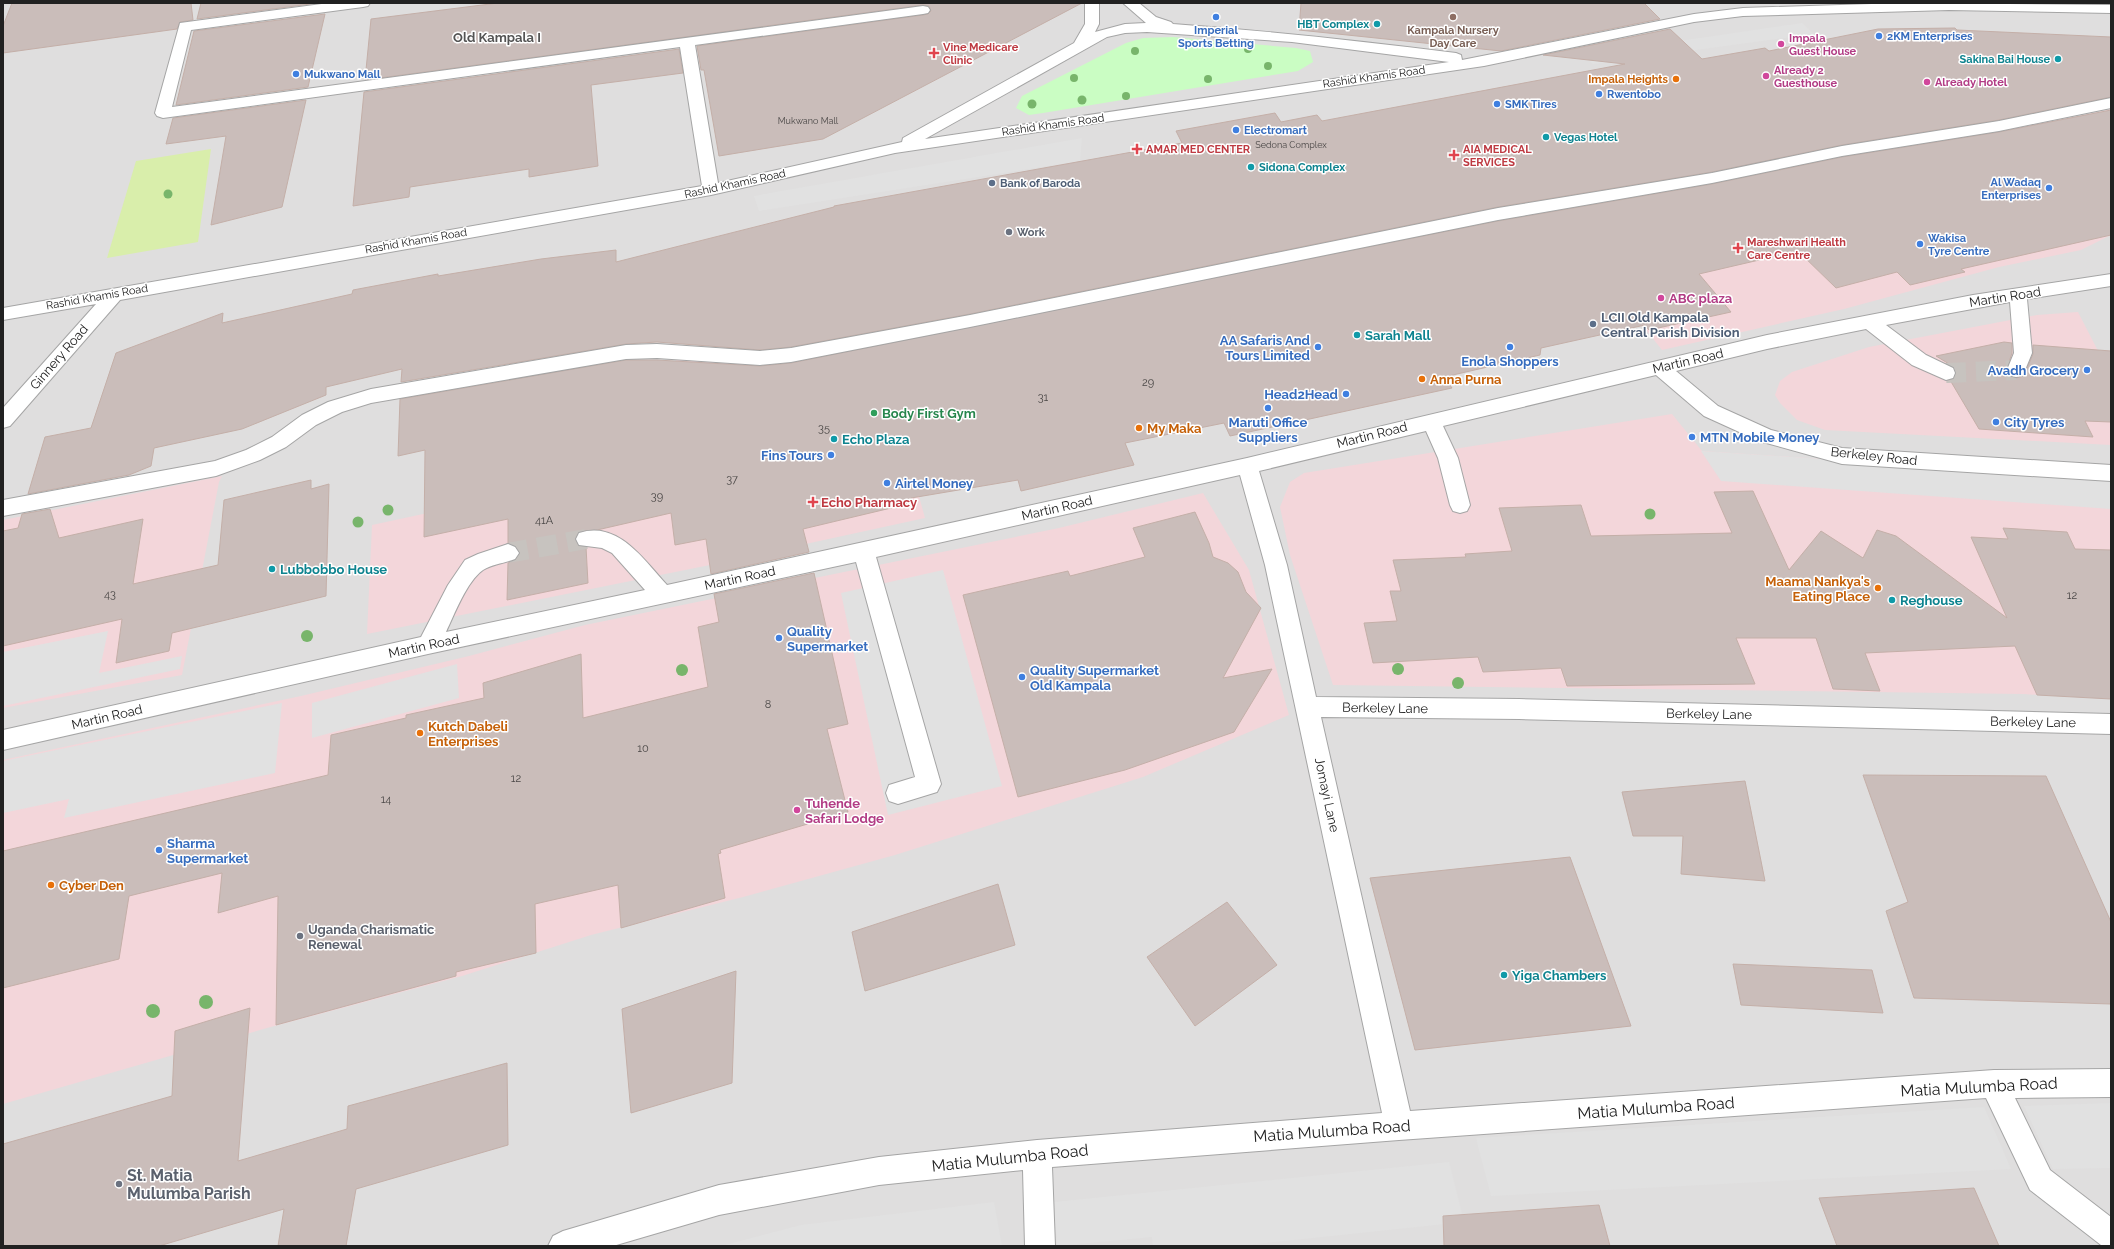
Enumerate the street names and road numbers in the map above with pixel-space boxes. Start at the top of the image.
street label: Rashid Khamis Road [1322,63,1426,91]
street label: Rashid Khamis Road [1001,111,1105,139]
street label: Rashid Khamis Road [683,167,787,201]
street label: Rashid Khamis Road [364,226,468,256]
street label: Rashid Khamis Road [45,282,149,312]
street label: Martin Road [1968,284,2042,310]
street label: Ginnery Road [27,322,91,392]
street label: Martin Road [1651,346,1725,376]
street label: Martin Road [1335,419,1409,451]
street label: Berkeley Road [1830,444,1918,468]
street label: Martin Road [1020,493,1094,523]
street label: Martin Road [703,563,777,593]
street label: Martin Road [387,631,461,661]
street label: Berkeley Lane [1342,700,1428,716]
street label: Martin Road [70,702,144,732]
street label: Berkeley Lane [1666,706,1752,722]
street label: Berkeley Lane [1990,714,2076,730]
street label: Jomayi Lane [1312,756,1342,834]
street label: Matia Mulumba Road [1900,1073,2058,1101]
street label: Matia Mulumba Road [1577,1093,1735,1123]
street label: Matia Mulumba Road [1253,1116,1411,1146]
street label: Matia Mulumba Road [931,1140,1089,1176]

